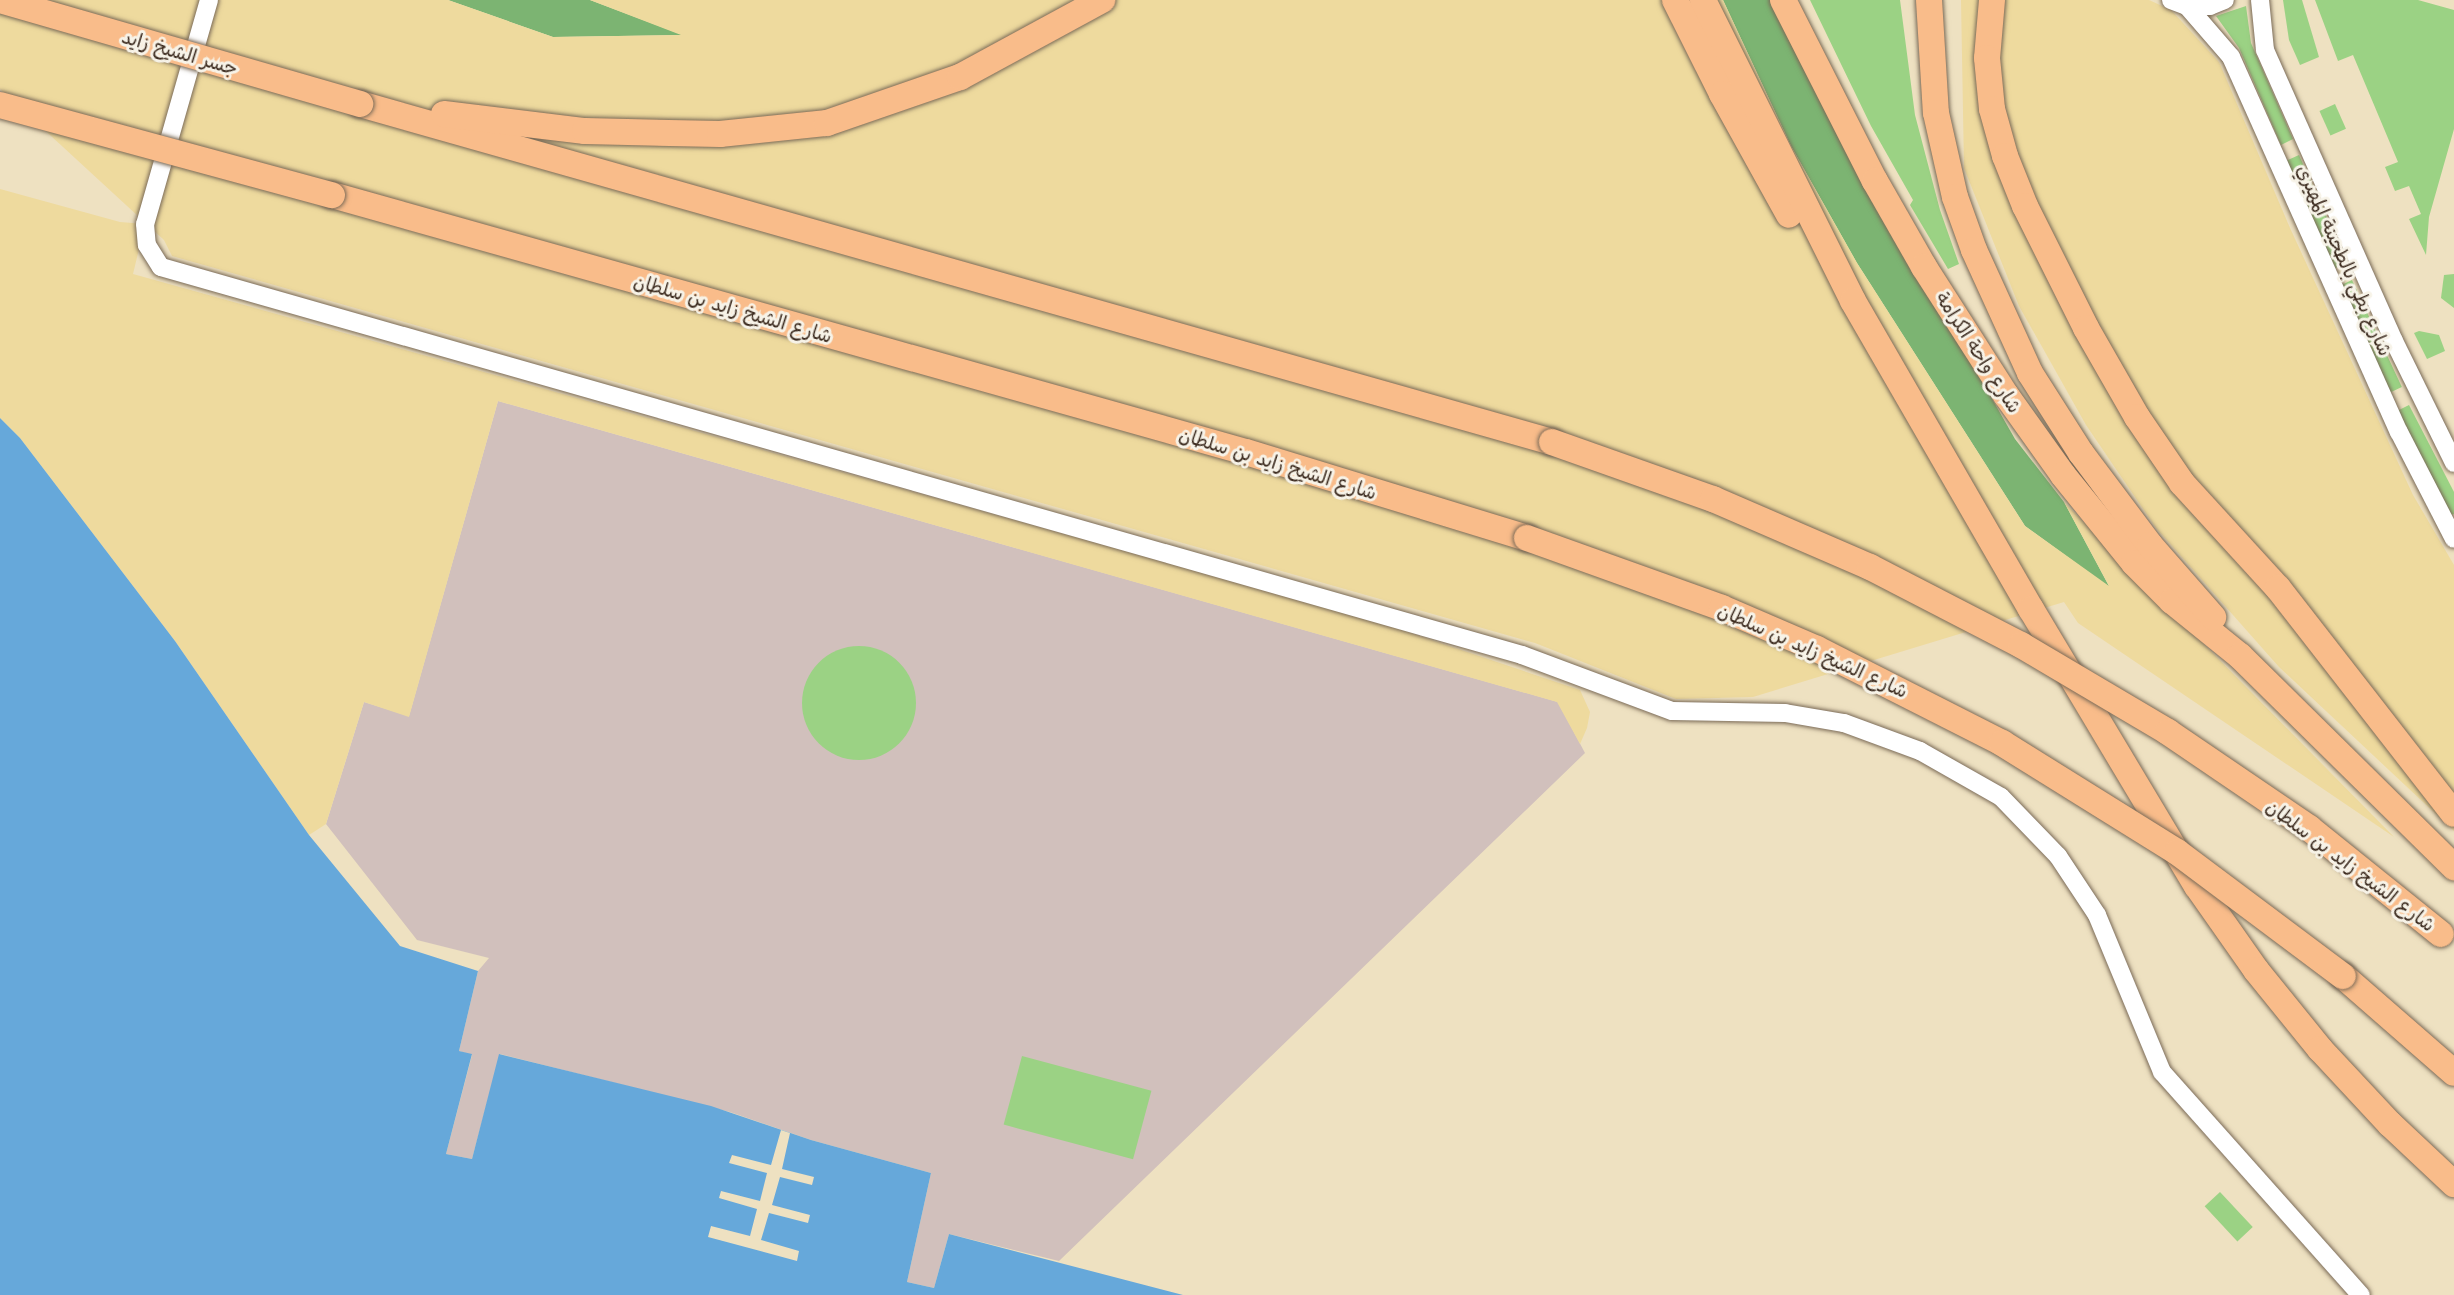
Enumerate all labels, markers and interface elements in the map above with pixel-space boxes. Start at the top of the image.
street label: جسر الشيخ زايد [119,25,241,79]
street label: شارع بطي بالطحينة المهيري [2293,161,2397,359]
street label: شارع الشيخ زايد بن سلطان [631,269,835,347]
street label: شارع واحة الكرامة [1931,287,2027,417]
street label: شارع الشيخ زايد بن سلطان [1177,422,1379,504]
street label: شارع الشيخ زايد بن سلطان [1715,598,1911,702]
street label: شارع الشيخ زايد بن سلطان [2262,794,2440,936]

